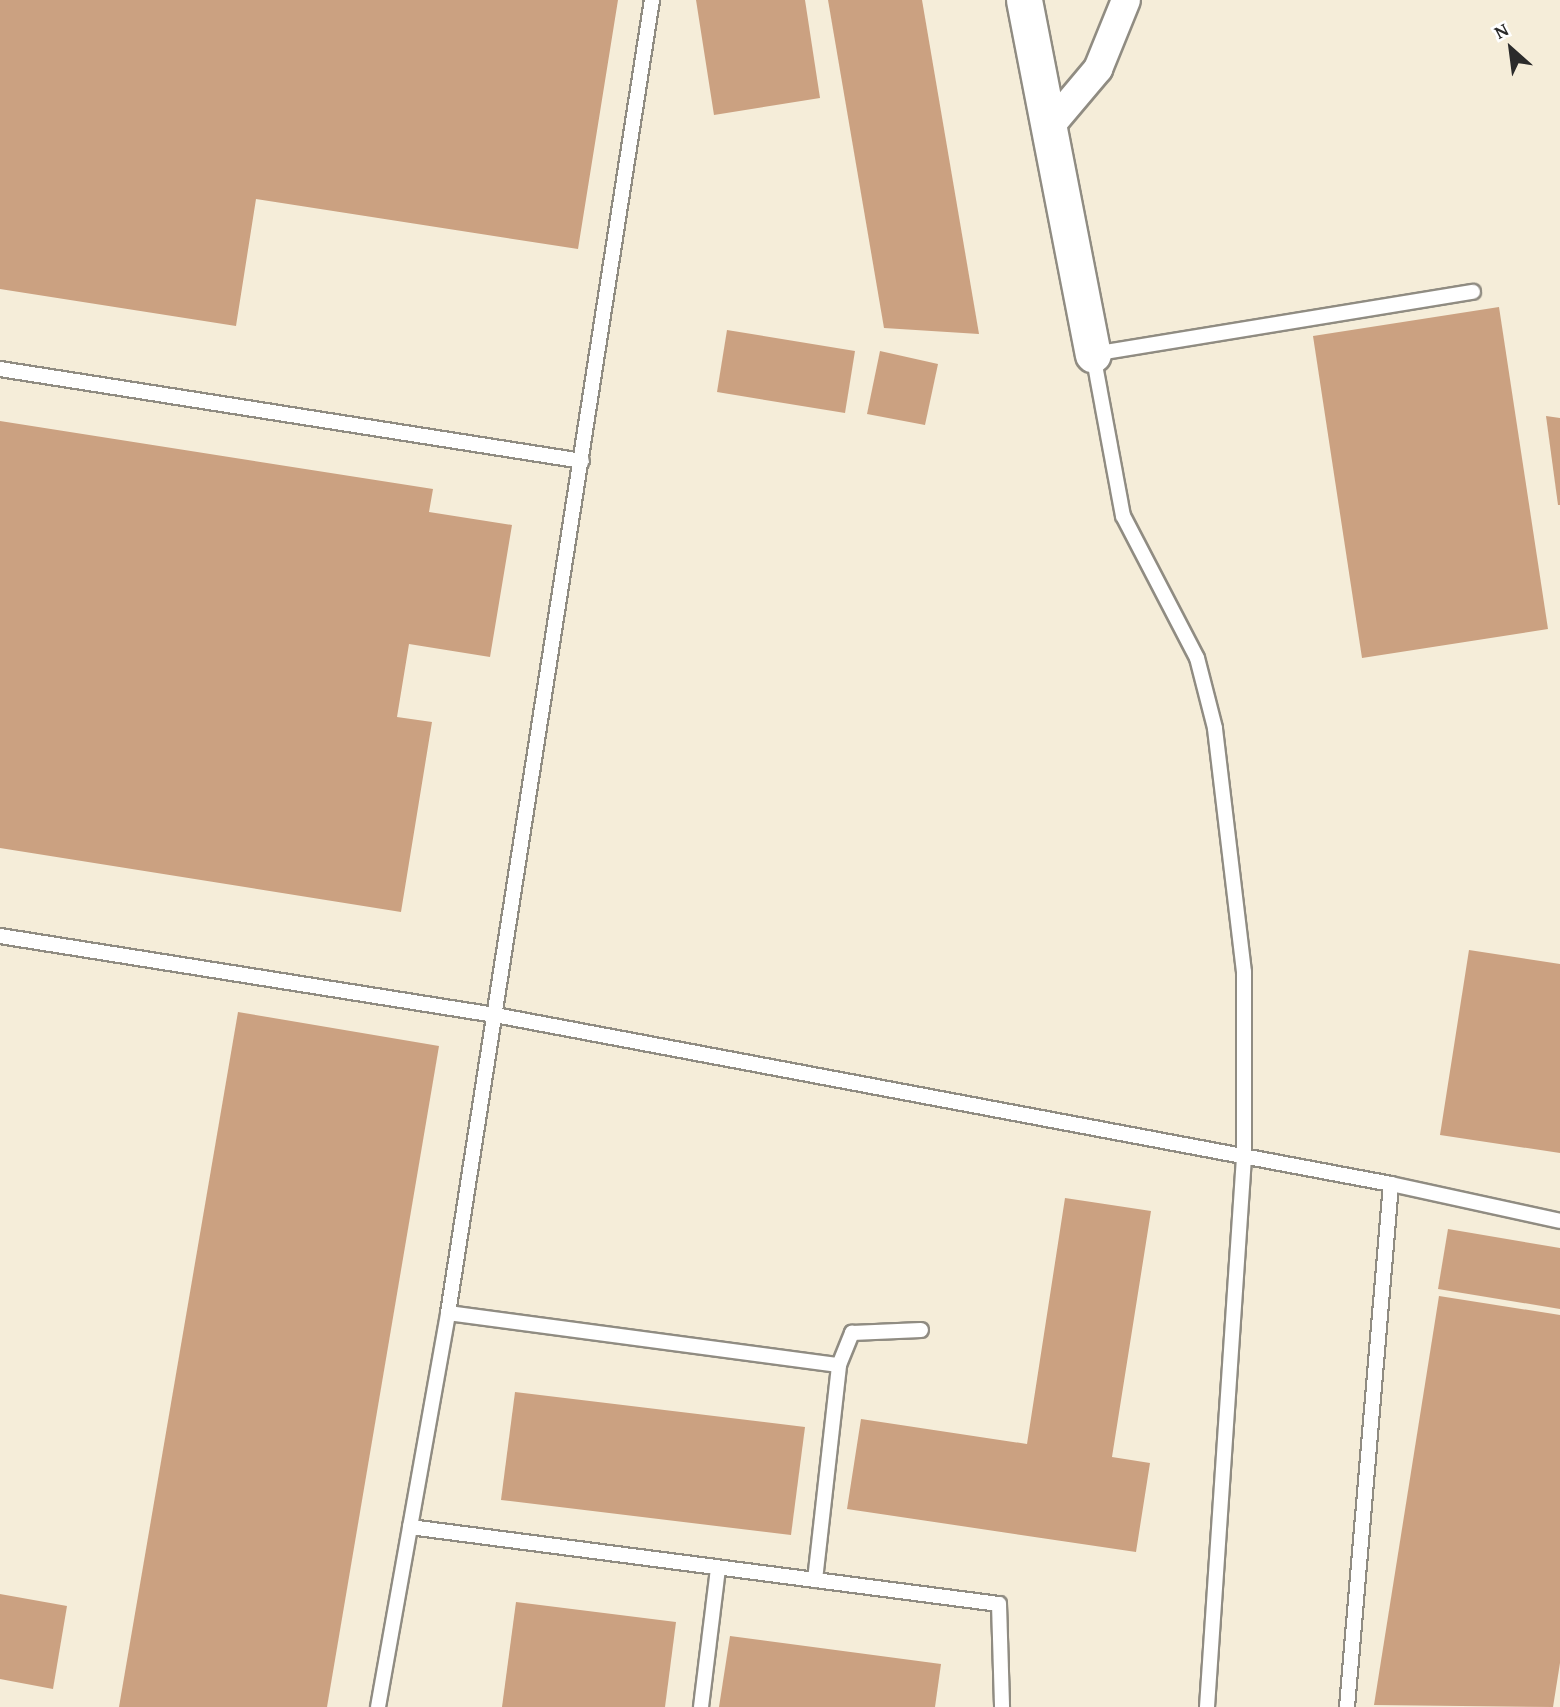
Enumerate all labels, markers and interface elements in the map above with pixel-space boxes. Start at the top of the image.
north arrow [1476,14,1546,84]
text: N [1489,15,1513,46]

